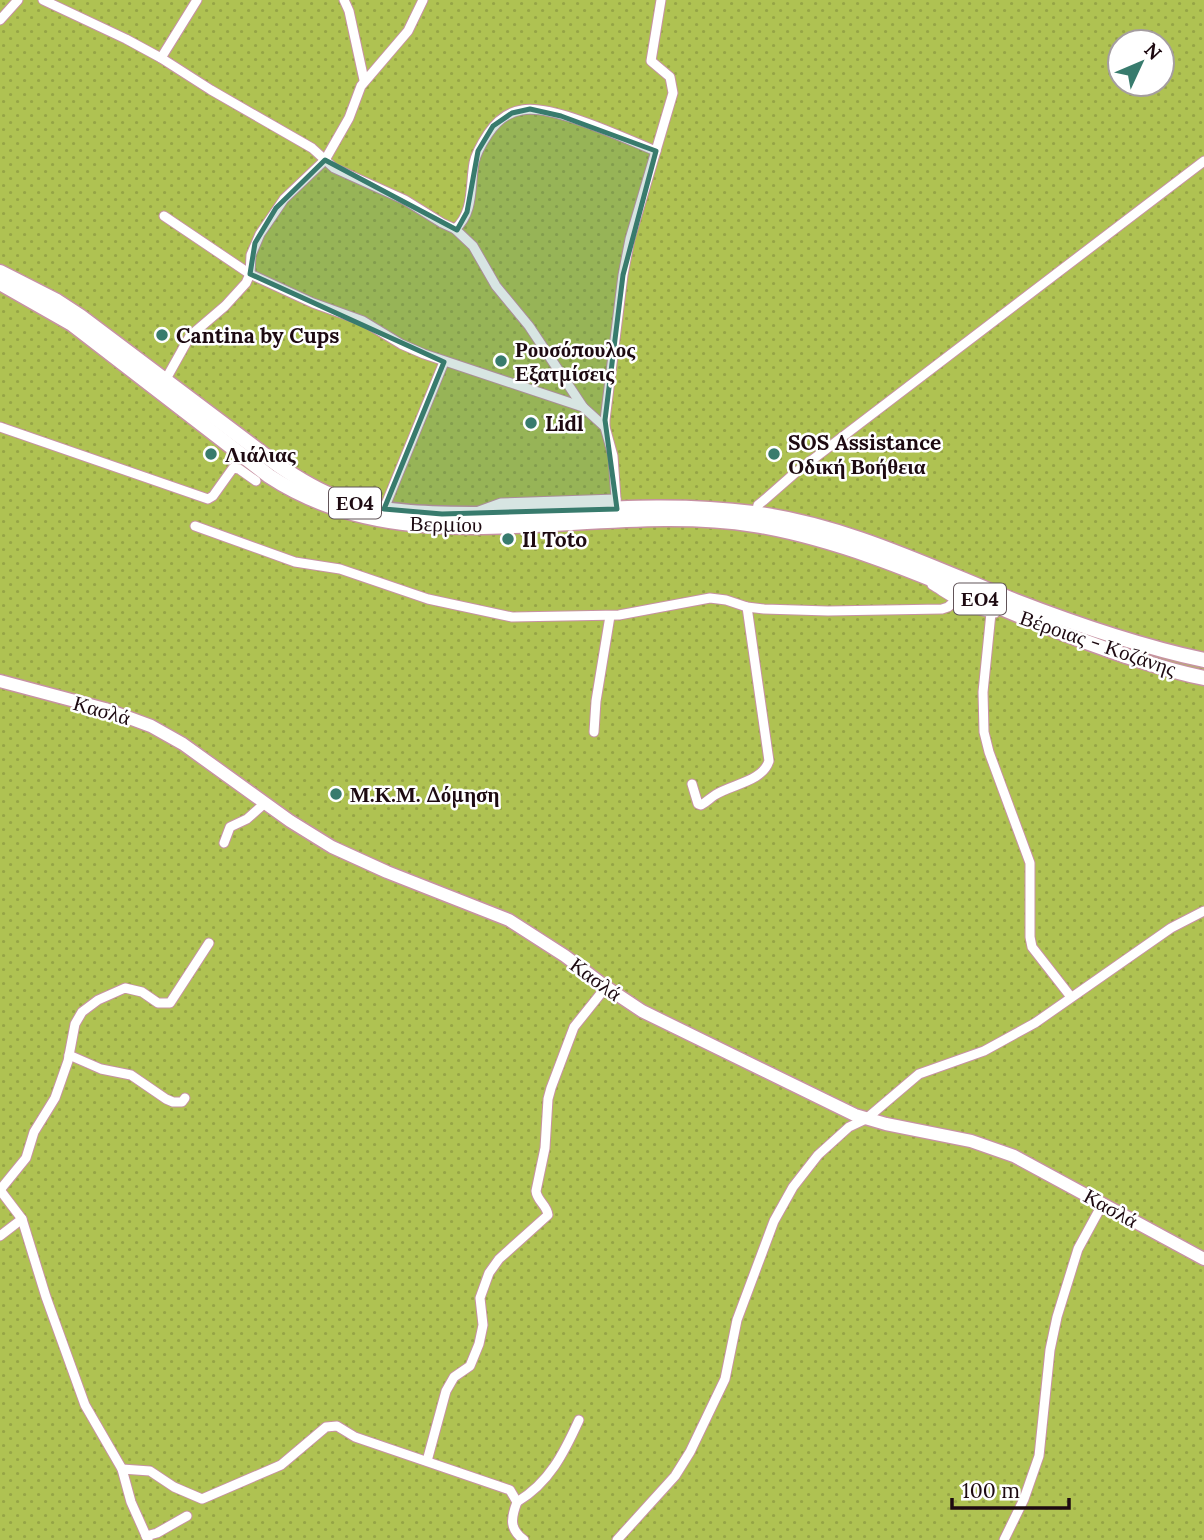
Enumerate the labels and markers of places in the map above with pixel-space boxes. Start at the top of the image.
place label: Cantina by Cups [176,322,339,349]
marker: Cantina by Cups [154,327,170,343]
place label: Ρουσόπουλος Εξατμίσεις [515,336,636,387]
marker: Ρουσόπουλος Εξατμίσεις [493,353,509,369]
place label: Lidl [545,410,584,437]
marker: Lidl [523,415,539,431]
place label: SOS Assistance Οδική Βοήθεια [788,429,941,480]
place label: Λιάλιας [225,441,297,468]
marker: Λιάλιας [203,446,219,462]
marker: SOS Assistance Οδική Βοήθεια [766,446,782,462]
place label: Il Toto [522,526,587,553]
marker: Il Toto [500,531,516,547]
place label: Μ.Κ.Μ. Δόμηση [350,781,500,808]
marker: Μ.Κ.Μ. Δόμηση [328,786,344,802]

